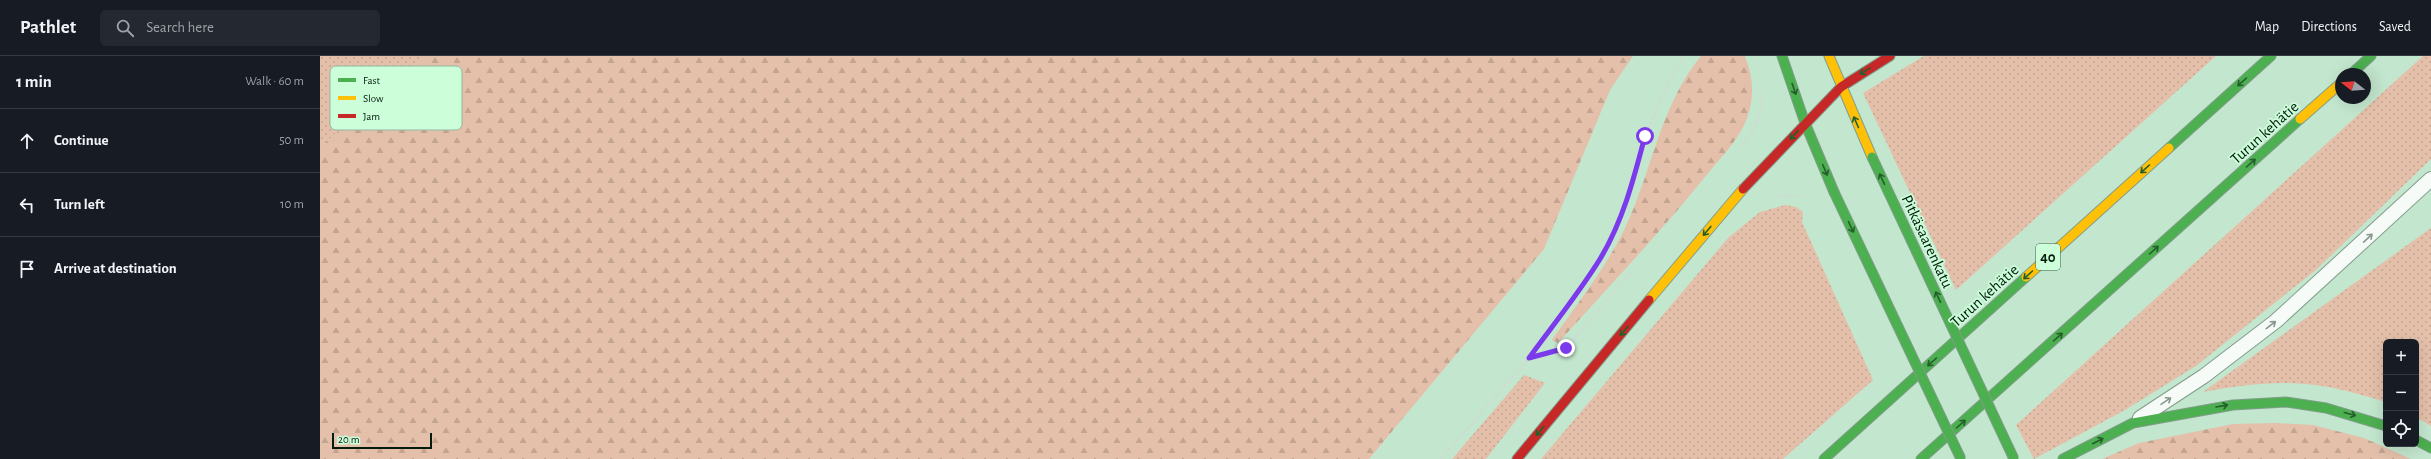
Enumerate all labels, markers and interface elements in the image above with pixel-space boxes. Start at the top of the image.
search box [100,10,380,46]
icon: search [114,17,136,39]
text: Pathlet [20,18,76,37]
text: Search here [146,20,214,35]
text: Map [2255,20,2279,34]
text: Directions [2301,20,2357,34]
text: Saved [2379,20,2411,34]
legend [330,66,462,130]
one-way arrow [1860,67,1871,75]
north arrow [2335,68,2371,104]
text: 1 min [16,73,52,90]
text: Walk · 60 m [245,75,304,88]
text: Fast [363,75,381,86]
one-way arrow [2237,77,2247,87]
one-way arrow [1790,83,1798,95]
text: Slow [363,93,384,104]
street label: Turun kehätie [2228,98,2302,167]
text: Jam [363,111,380,122]
one-way arrow [1852,116,1859,128]
route start [1636,127,1654,145]
icon: ahead [16,130,38,152]
one-way arrow [1789,130,1799,140]
text: Continue [54,133,109,148]
text: 50 m [279,134,304,147]
one-way arrow [2246,159,2257,168]
one-way arrow [1822,164,1829,176]
one-way arrow [2141,164,2151,173]
one-way arrow [1878,174,1885,186]
street label: Pitkäsaarenkatu [1899,192,1956,290]
icon: left [16,194,38,216]
text: Turn left [54,197,105,212]
text: 10 m [280,198,304,211]
one-way arrow [1848,221,1855,233]
one-way arrow [1702,226,1711,236]
one-way arrow [2363,234,2373,243]
road number: 40 [2036,244,2060,270]
one-way arrow [2149,246,2159,255]
icon: arrive [16,258,38,280]
text: Arrive at destination [54,261,177,276]
street label: Turun kehätie [1948,261,2022,330]
one-way arrow [2023,270,2033,280]
one-way arrow [1934,291,1941,303]
one-way arrow [2265,320,2276,329]
one-way arrow [1619,326,1628,336]
one-way arrow [2052,333,2062,342]
route end [1557,339,1575,357]
map controls [2383,339,2419,447]
button: + [2383,339,2419,375]
one-way arrow [1927,357,1937,366]
button: − [2383,375,2419,411]
one-way arrow [2160,397,2172,405]
one-way arrow [2215,402,2228,410]
one-way arrow [2343,411,2356,419]
button: locate [2383,411,2419,447]
one-way arrow [1956,419,1966,428]
one-way arrow [1536,426,1545,436]
scale bar [332,431,432,450]
text: 20 m [338,434,359,445]
one-way arrow [2091,437,2103,444]

